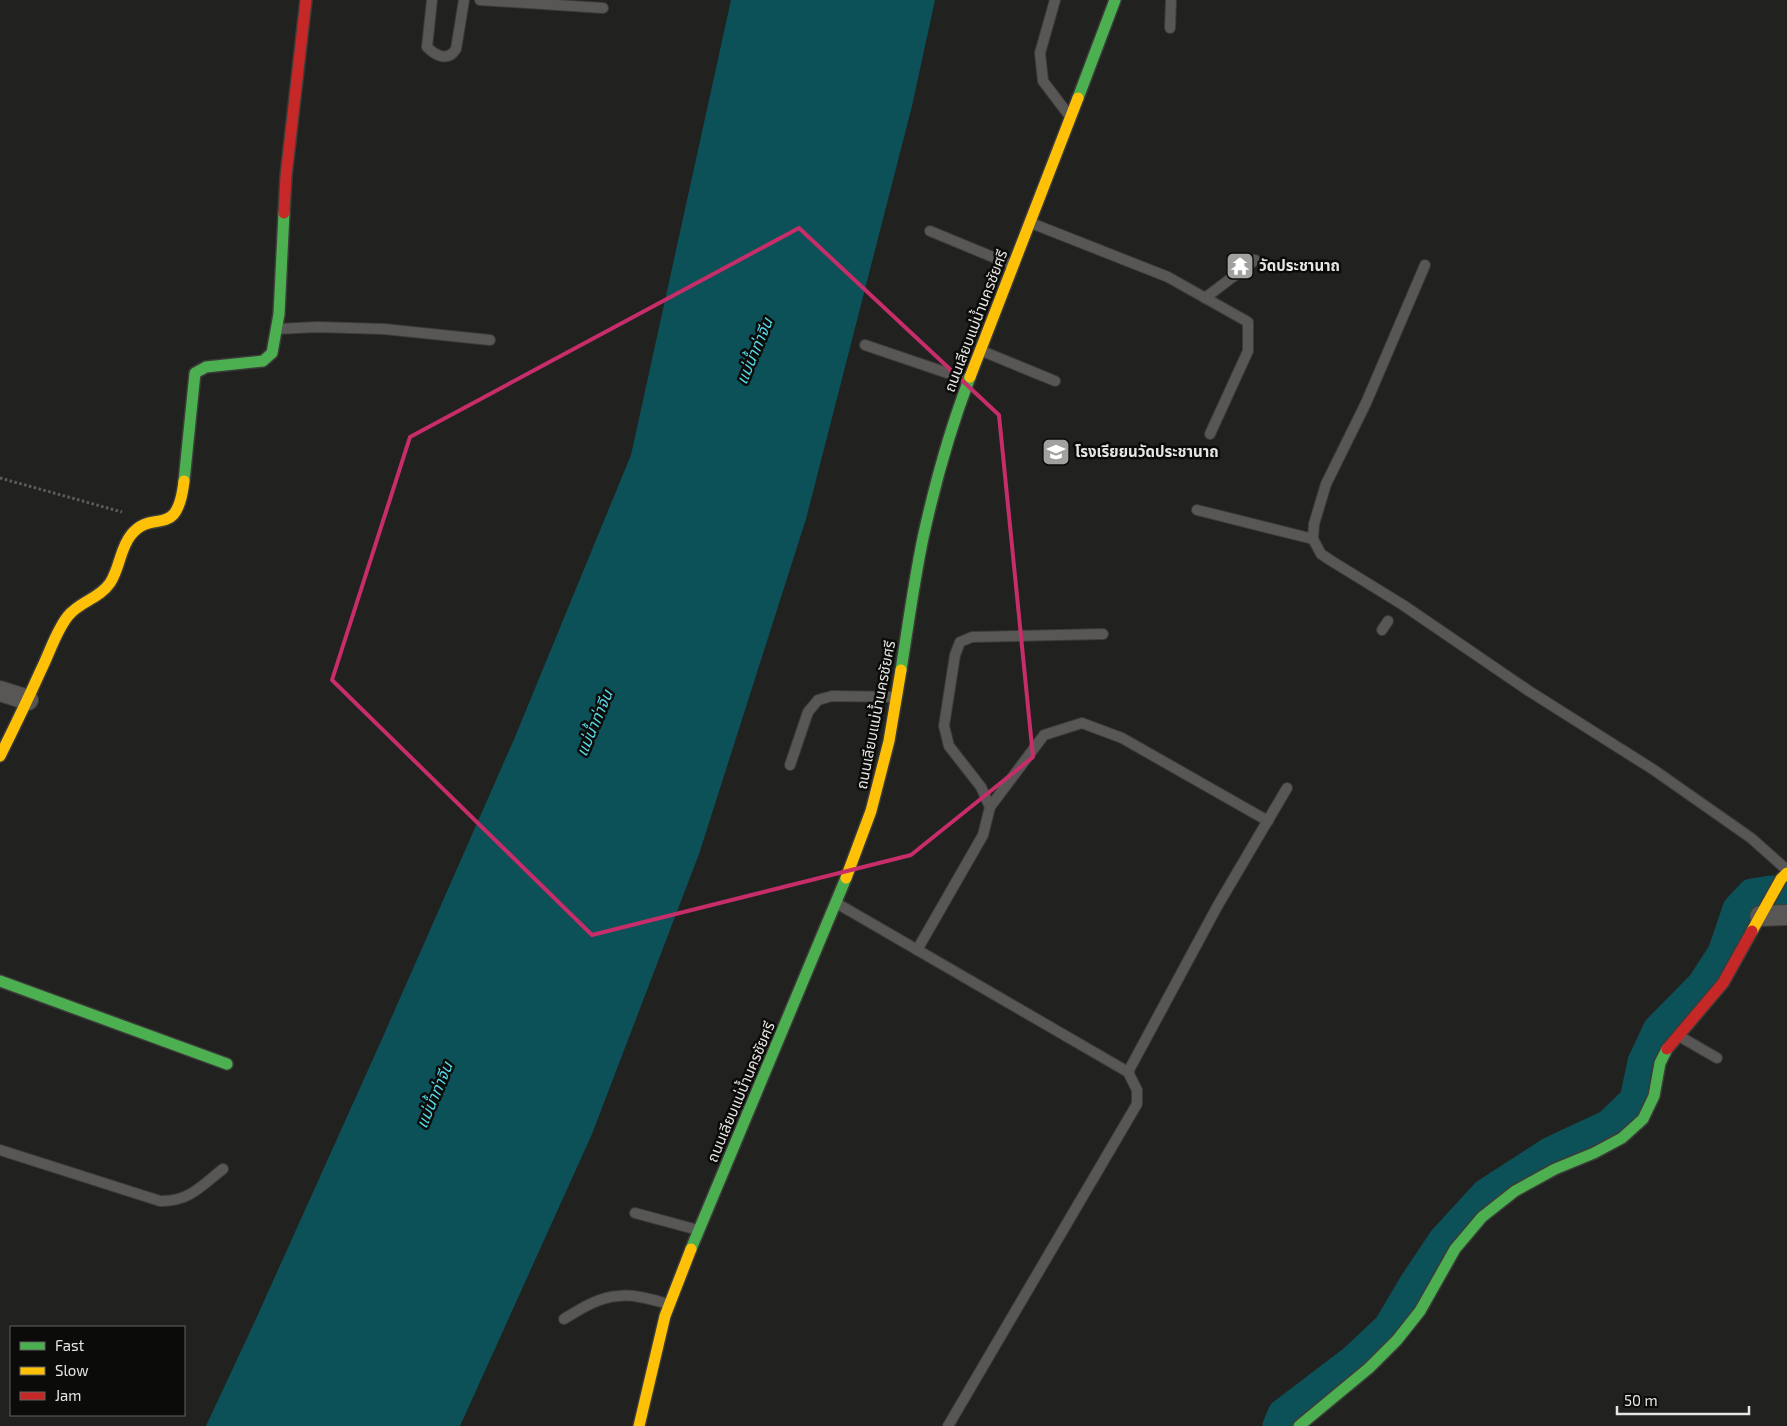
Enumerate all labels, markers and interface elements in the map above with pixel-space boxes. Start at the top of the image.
street label: ถนนเลียบแม่น้ำนครชัยศรี [939,247,1011,394]
temple icon: วัดประชานาถ [1225,251,1255,281]
place label: วัดประชานาถ [1259,256,1340,274]
water label: แม่น้ำท่าจีน [730,313,776,387]
school or university icon: โรงเรียยนวัดประชานาถ [1041,437,1071,467]
place label: โรงเรียยนวัดประชานาถ [1075,442,1219,460]
street label: ถนนเลียบแม่น้ำนครชัยศรี [851,639,898,791]
water label: แม่น้ำท่าจีน [570,685,616,759]
street label: ถนนเลียบแม่น้ำนครชัยศรี [701,1018,778,1165]
water label: แม่น้ำท่าจีน [410,1057,456,1131]
legend [10,1326,185,1416]
text: Fast [55,1336,85,1354]
text: Slow [55,1361,89,1379]
scale bar [1617,1384,1750,1416]
text: Jam [55,1386,81,1404]
text: 50 m [1624,1391,1658,1409]

